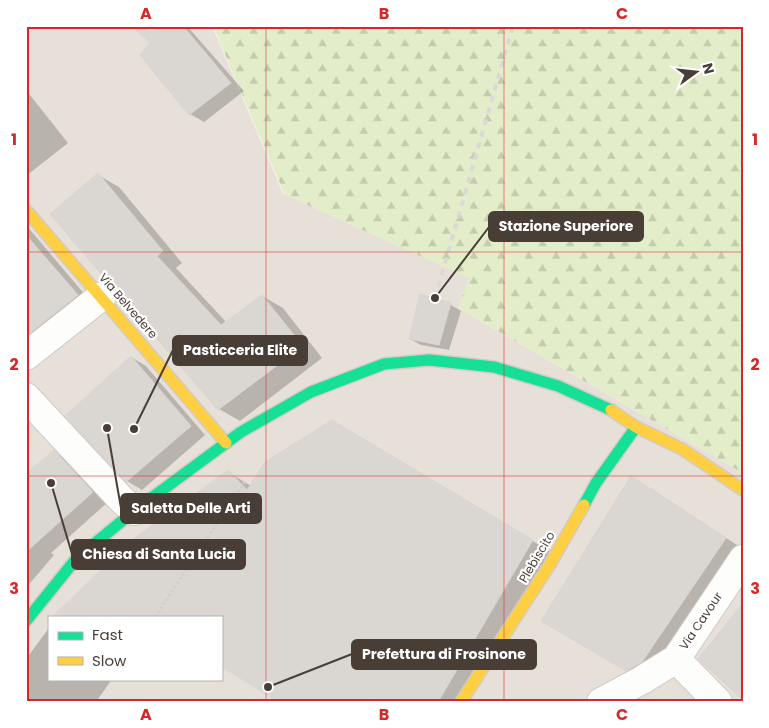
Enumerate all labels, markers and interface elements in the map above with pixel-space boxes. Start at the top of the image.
text: A [140,2,152,25]
text: B [379,2,389,25]
text: C [616,2,628,25]
north arrow [672,48,722,98]
text: N [698,61,720,76]
text: 1 [11,128,17,151]
text: 1 [752,128,758,151]
callout: Stazione Superiore [489,212,643,241]
text: Stazione Superiore [499,216,634,236]
street label: Via Belvedere [95,269,162,342]
callout: Pasticceria Elite [173,336,307,365]
text: Pasticceria Elite [183,340,297,360]
text: 2 [9,353,19,376]
text: 2 [750,353,760,376]
callout: Saletta Delle Arti [121,494,261,523]
text: Saletta Delle Arti [131,498,251,518]
street label: Plebiscito [515,528,559,586]
callout: Chiesa di Santa Lucia [72,540,245,569]
text: Chiesa di Santa Lucia [82,544,236,564]
text: 3 [9,577,19,600]
text: 3 [750,577,760,600]
street label: Via Cavour [675,588,726,653]
legend [48,616,222,680]
text: Fast [92,624,123,645]
callout: Prefettura di Frosinone [352,640,536,669]
text: Prefettura di Frosinone [362,644,526,664]
text: Slow [92,650,127,671]
text: A [140,703,152,726]
text: B [379,703,389,726]
text: C [616,703,628,726]

